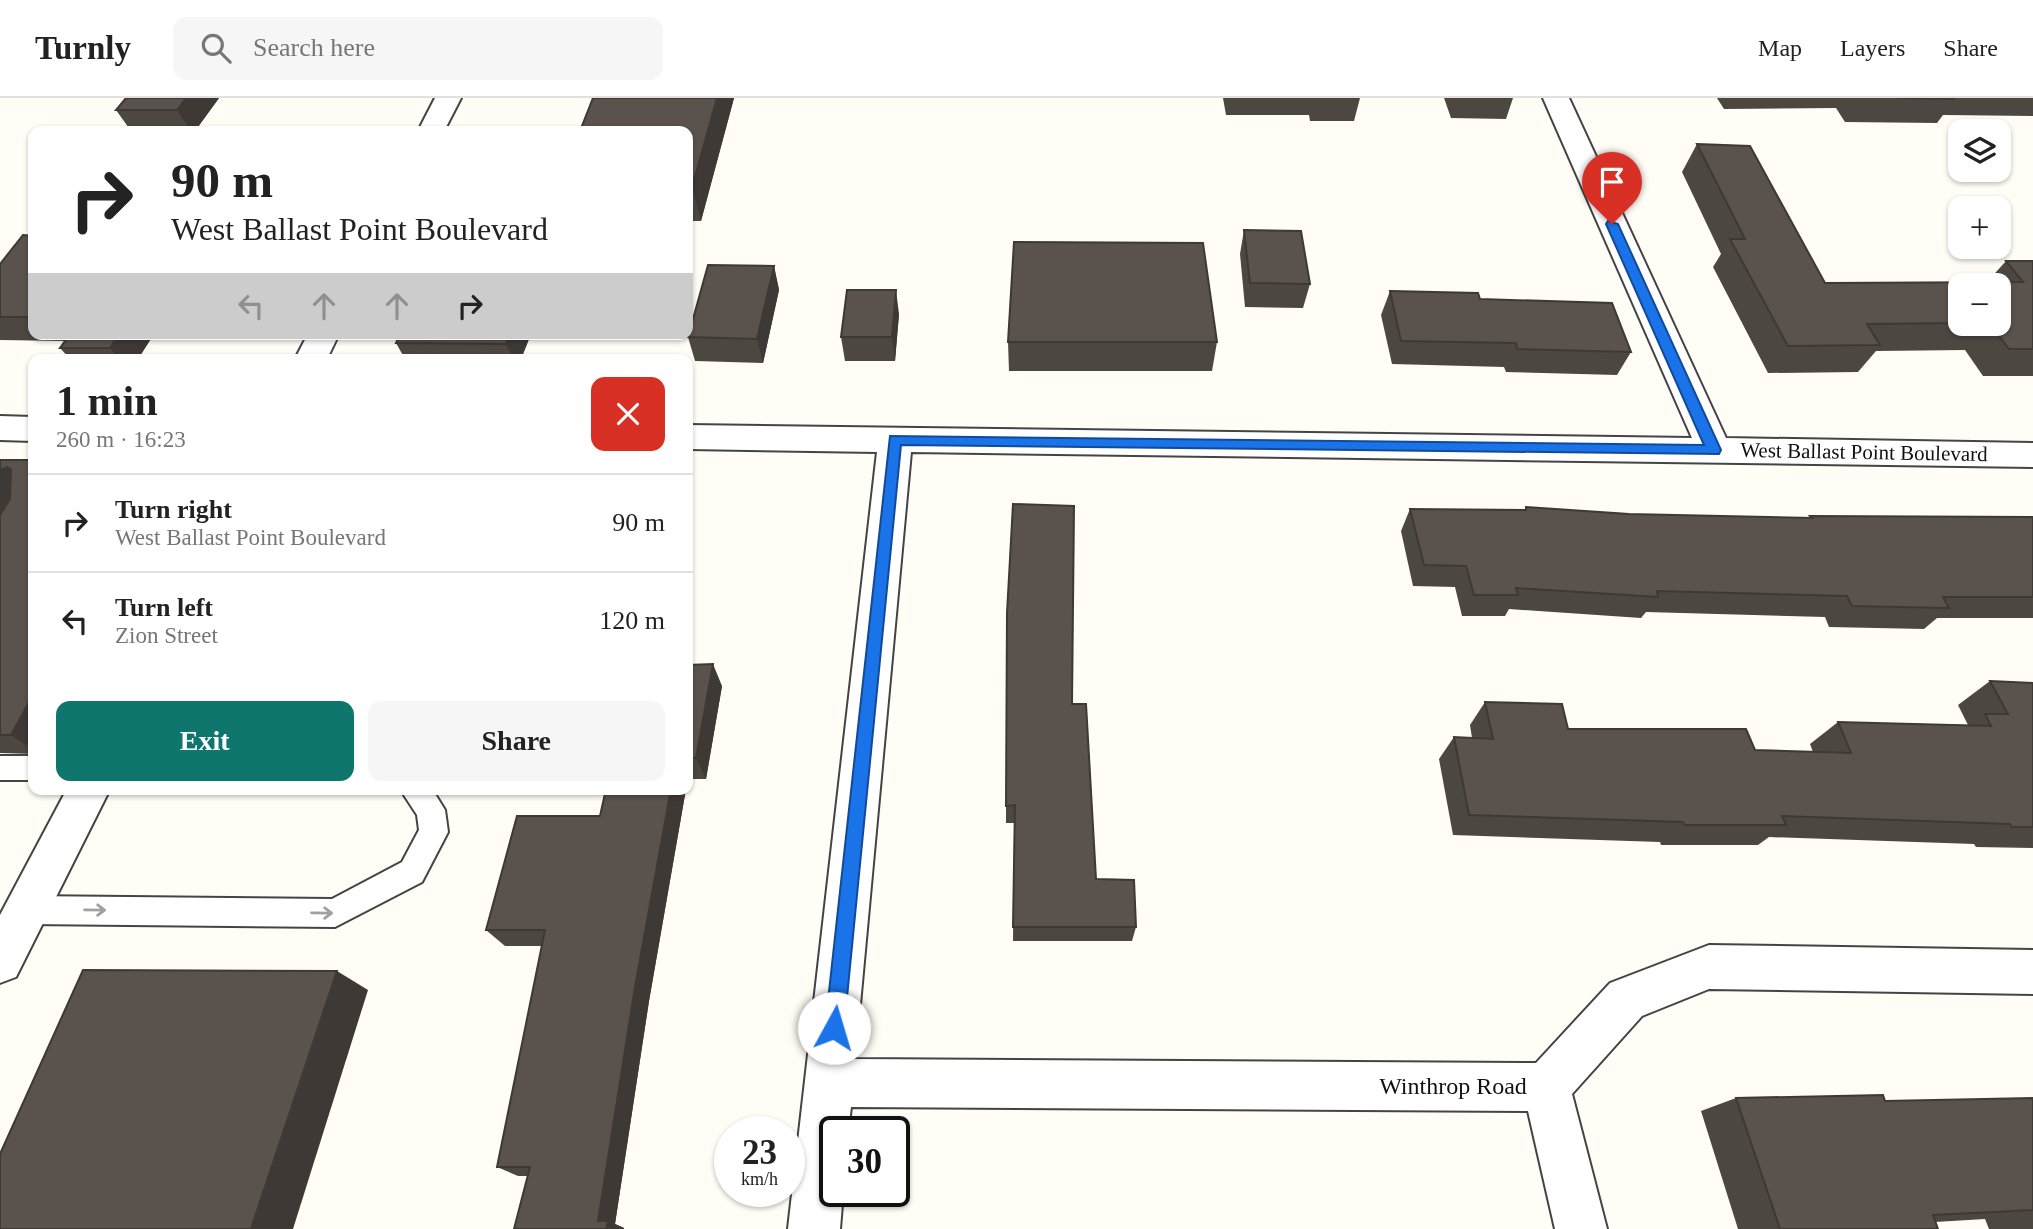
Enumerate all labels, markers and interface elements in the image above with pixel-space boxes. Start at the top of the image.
search box [173,17,663,80]
icon: search [197,29,235,67]
text: Turnly [35,30,131,66]
text: Search here [253,33,375,62]
text: Map [1758,35,1802,61]
text: Layers [1840,35,1905,61]
text: Share [1943,35,1998,61]
map controls [1948,119,2011,336]
button: layers [1948,119,2011,182]
pin [1582,152,1642,224]
text: 90 m [171,153,273,208]
icon: right [56,154,147,245]
icon: arrive [1593,163,1631,201]
button: + [1948,196,2011,259]
text: West Ballast Point Boulevard [171,211,548,247]
button: − [1948,273,2011,336]
icon: left [232,287,270,325]
icon: ahead [305,287,343,325]
icon: ahead [378,287,416,325]
icon: right [451,287,489,325]
button: close [591,377,665,451]
text: 1 min [56,378,158,424]
text: 260 m · 16:23 [56,427,186,452]
street label: West Ballast Point Boulevard [1740,438,1988,466]
text: Turn right [115,495,232,524]
icon: right [56,504,94,542]
text: 90 m [612,508,665,537]
text: West Ballast Point Boulevard [115,525,386,550]
text: Turn left [115,593,213,622]
icon: left [56,602,94,640]
text: 120 m [599,606,665,635]
text: Zion Street [115,623,218,648]
button: Exit [56,701,354,781]
button: Share [368,701,665,781]
one-way arrow [83,904,106,917]
one-way arrow [310,906,333,919]
position arrow [797,991,871,1065]
street label: Winthrop Road [1379,1073,1527,1099]
speed limit sign: 30 [819,1116,910,1207]
text: 23 [742,1133,777,1172]
text: km/h [741,1169,778,1189]

